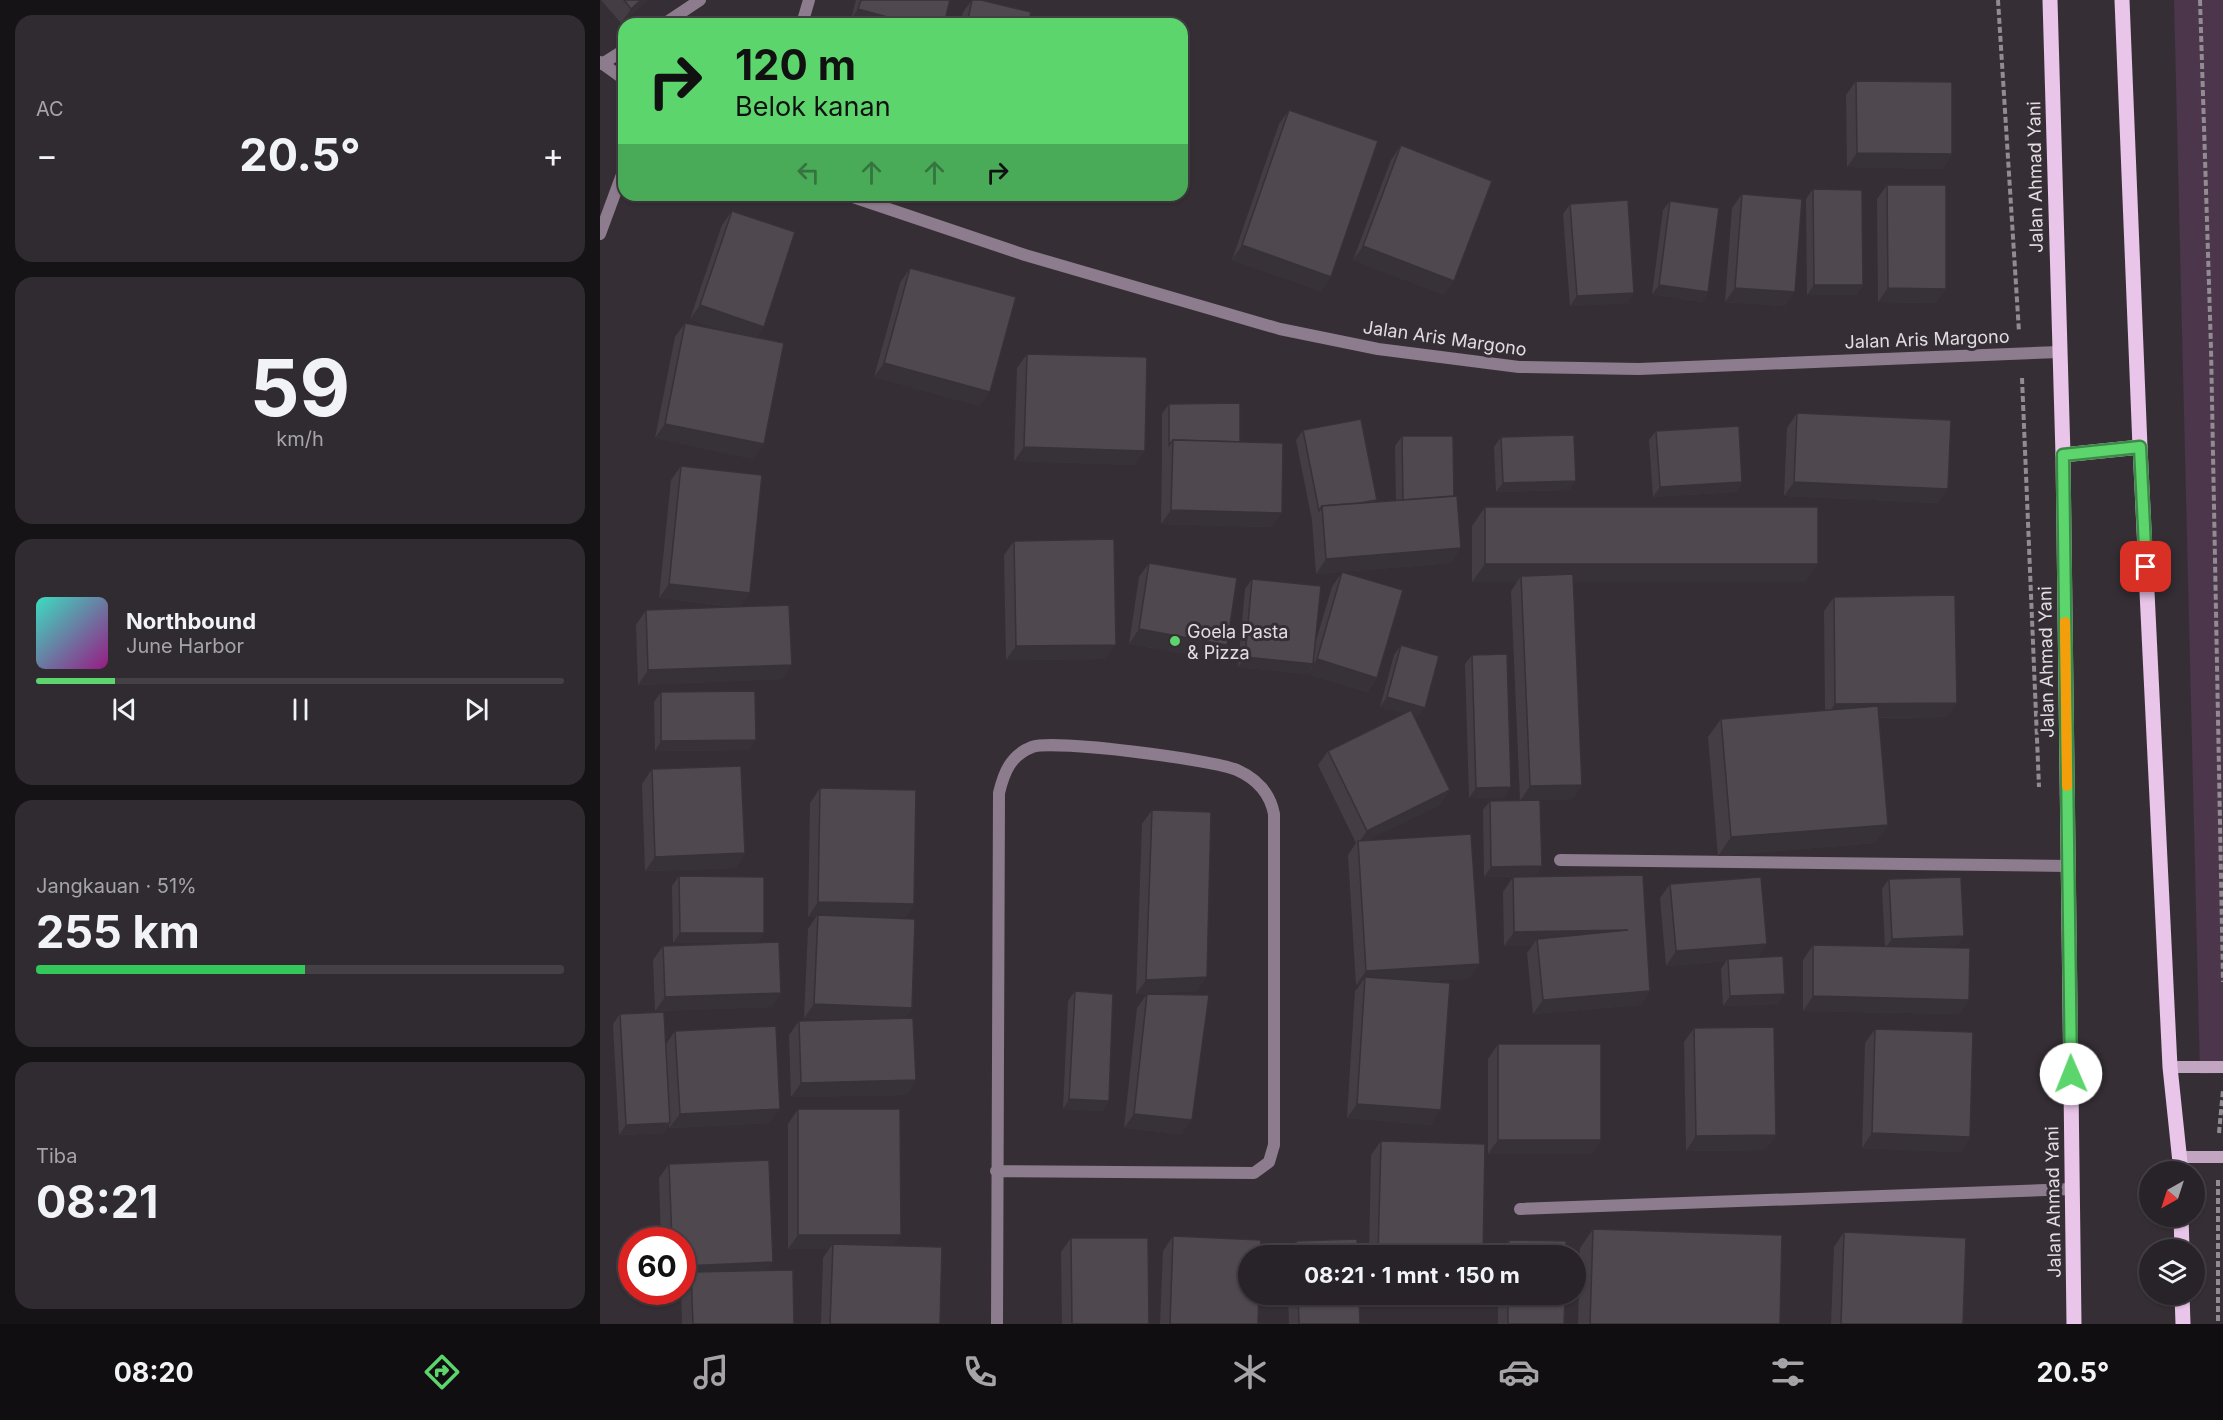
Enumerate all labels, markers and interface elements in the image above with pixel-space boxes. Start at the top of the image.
text: 120 m [735,39,856,90]
icon: right [636,42,714,120]
text: Belok kanan [735,90,891,123]
text: AC [36,97,64,121]
street label: Jalan Ahmad Yani [2023,101,2047,253]
text: 20.5° [239,127,361,182]
text: − [36,135,58,175]
text: + [542,135,564,175]
icon: left [792,156,825,189]
icon: ahead [855,156,888,189]
icon: ahead [918,156,951,189]
icon: right [981,156,1014,189]
street label: Jalan Aris Margono [1362,316,1528,360]
street label: Jalan Aris Margono [1844,326,2010,352]
text: 59 [250,340,350,435]
text: km/h [276,427,324,451]
pin [2120,541,2171,592]
icon: arrive [2129,550,2162,583]
street label: Jalan Ahmad Yani [2034,586,2058,738]
text: Northbound [126,608,256,634]
place label: Goela Pasta & Pizza [1187,621,1288,663]
text: June Harbor [126,634,244,658]
marker: Goela Pasta & Pizza [1168,634,1182,648]
icon: previous [108,693,141,726]
icon: pause [284,693,317,726]
icon: next [460,693,493,726]
text: Jangkauan · 51% [36,874,197,898]
text: 255 km [36,904,200,959]
position arrow [2039,1042,2103,1106]
street label: Jalan Ahmad Yani [2041,1126,2065,1278]
text: Tiba [36,1144,77,1168]
north arrow [2139,1161,2205,1227]
map controls [2139,1161,2205,1305]
text: 08:21 [36,1174,158,1229]
speed limit sign: 60 [618,1227,696,1305]
button: layers [2139,1239,2205,1305]
text: 08:21 · 1 mnt · 150 m [1304,1262,1520,1288]
icon: directions [421,1351,463,1393]
icon: music [690,1351,732,1393]
icon: phone [959,1351,1001,1393]
icon: climate [1229,1351,1271,1393]
icon: car [1498,1351,1540,1393]
icon: filters [1767,1351,1809,1393]
text: 08:20 [114,1356,194,1389]
text: 20.5° [2037,1356,2109,1389]

